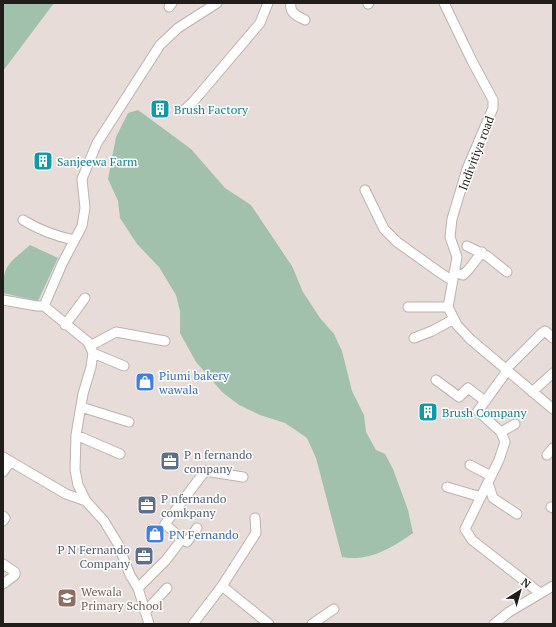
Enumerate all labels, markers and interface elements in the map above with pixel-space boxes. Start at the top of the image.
building icon: Brush Factory [149,98,171,120]
place label: Brush Factory [174,102,249,117]
street label: Indivitiya road [455,113,497,192]
building icon: Sanjeewa Farm [32,150,54,172]
place label: Sanjeewa Farm [57,154,138,169]
place label: Piumi bakery wawala [158,368,230,397]
shop icon: Piumi bakery wawala [134,371,156,393]
building icon: Brush Company [417,401,439,423]
place label: Brush Company [442,405,527,420]
place label: P n fernando company [184,447,253,476]
office icon: P n fernando company [159,450,181,472]
place label: P nfernando comkpany [161,491,227,520]
office icon: P nfernando comkpany [136,494,158,516]
shop icon: PN Fernando [144,523,166,545]
place label: PN Fernando [169,527,239,542]
place label: P N Fernando Company [57,542,131,571]
office icon: P N Fernando Company [133,545,155,567]
north arrow [500,571,540,611]
text: N [518,575,534,592]
place label: Wewala Primary School [81,584,163,613]
school or university icon: Wewala Primary School [56,587,78,609]

